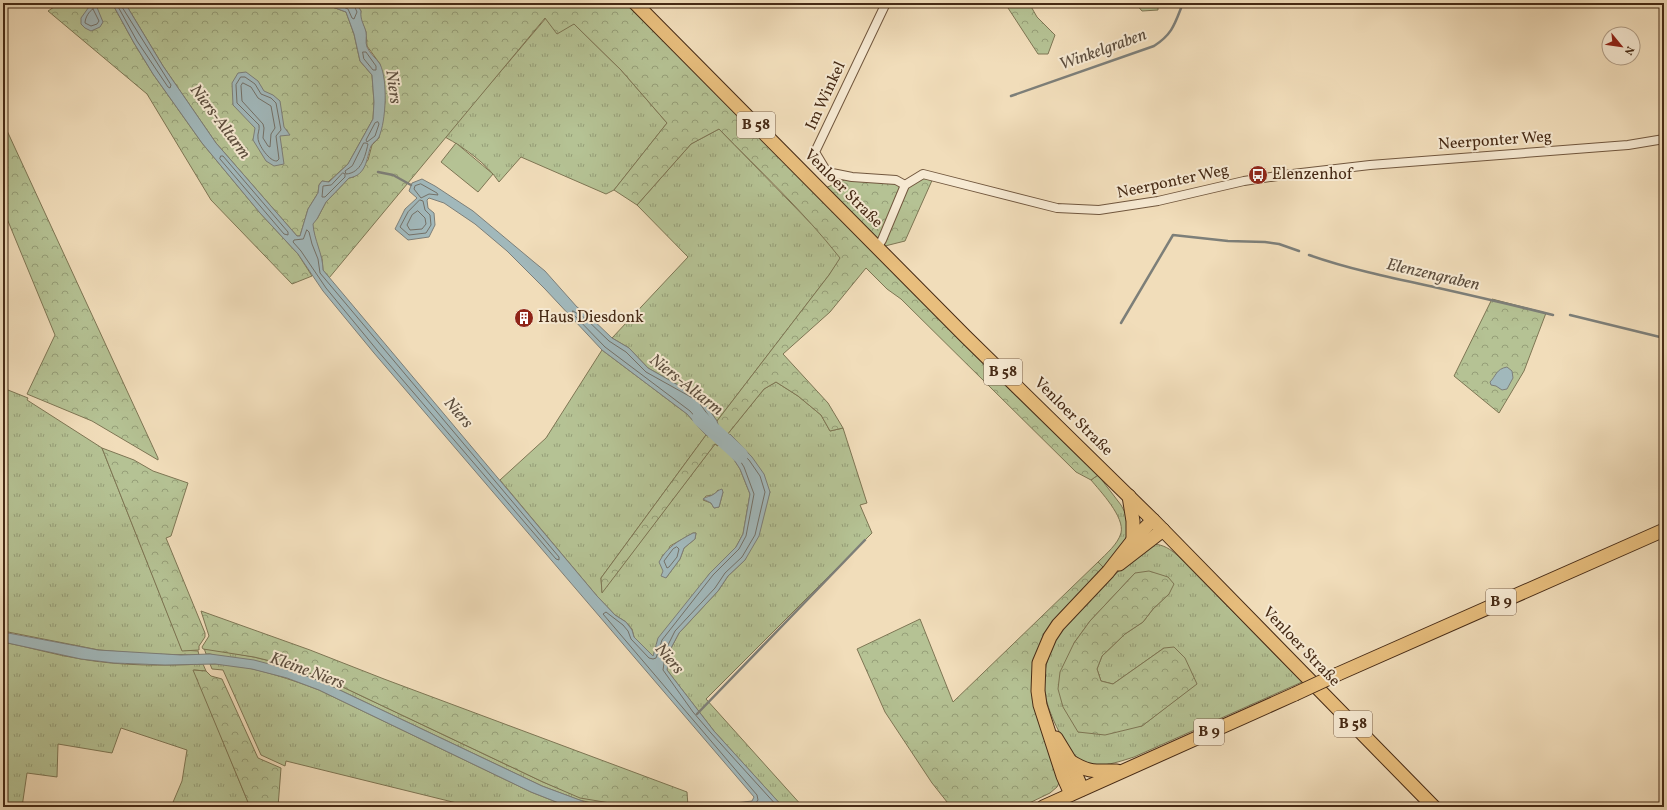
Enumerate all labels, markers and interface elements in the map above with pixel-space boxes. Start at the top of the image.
water label: Winkelgraben [1056,24,1150,76]
north arrow [1601,26,1641,66]
text: N [1620,43,1637,57]
street label: Im Winkel [801,58,852,134]
water label: Niers [379,68,407,106]
water label: Niers-Altarm [184,80,256,164]
road number: B 58 [737,112,775,138]
street label: Neerponter Weg [1437,126,1553,156]
street label: Venloer Straße [799,145,887,233]
street label: Neerponter Weg [1115,159,1231,205]
bus stop icon: Elenzenhof [1247,164,1269,186]
place label: Elenzenhof [1272,164,1354,186]
water label: Elenzengraben [1384,253,1482,297]
building icon: Haus Diesdonk [513,307,535,329]
place label: Haus Diesdonk [538,307,644,329]
water label: Niers-Altarm [644,349,728,421]
road number: B 58 [984,359,1022,385]
street label: Venloer Straße [1029,373,1117,461]
water label: Niers [438,393,478,433]
road number: B 9 [1486,589,1516,615]
street label: Venloer Straße [1257,602,1345,692]
water label: Niers [649,639,689,679]
water label: Kleine Niers [267,647,347,695]
road number: B 58 [1334,711,1372,737]
road number: B 9 [1194,719,1224,745]

